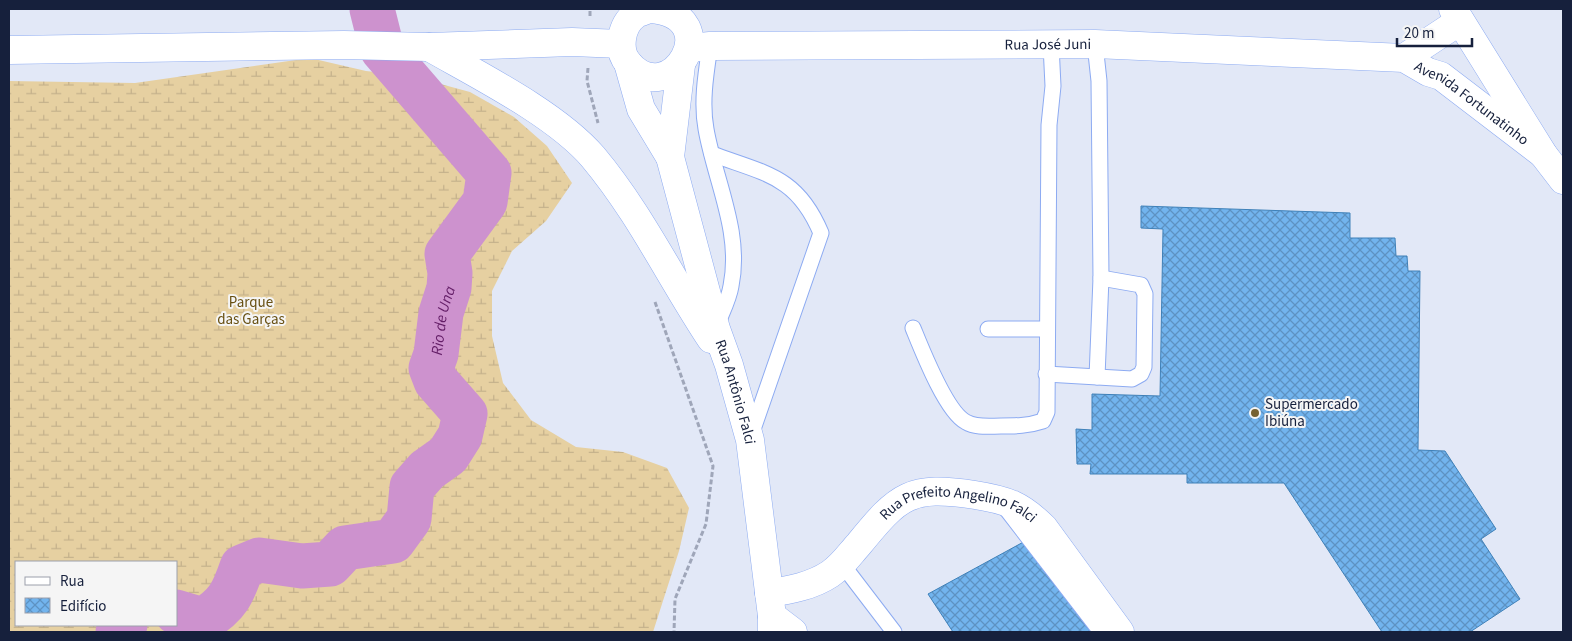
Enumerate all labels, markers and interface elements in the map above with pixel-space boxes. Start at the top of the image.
scale bar [1397,15,1472,47]
text: 20 m [1404,23,1434,44]
street label: Rua José Juni [1005,34,1091,55]
street label: Avenida Fortunatinho [1410,56,1533,150]
water label: Rio de Una [426,283,461,356]
park label: Parque das Garças [217,292,285,330]
street label: Rua Antônio Falci [710,337,760,446]
place label: Supermercado Ibiúna [1265,394,1358,432]
marker: Supermercado Ibiúna [1249,407,1261,419]
text: Rua Prefeito Angelino Falci [875,481,1041,528]
street label: Rua Prefeito Angelino Falci [876,513,1042,533]
legend [15,561,178,626]
text: Rua [60,571,84,592]
text: Edifício [60,596,107,617]

